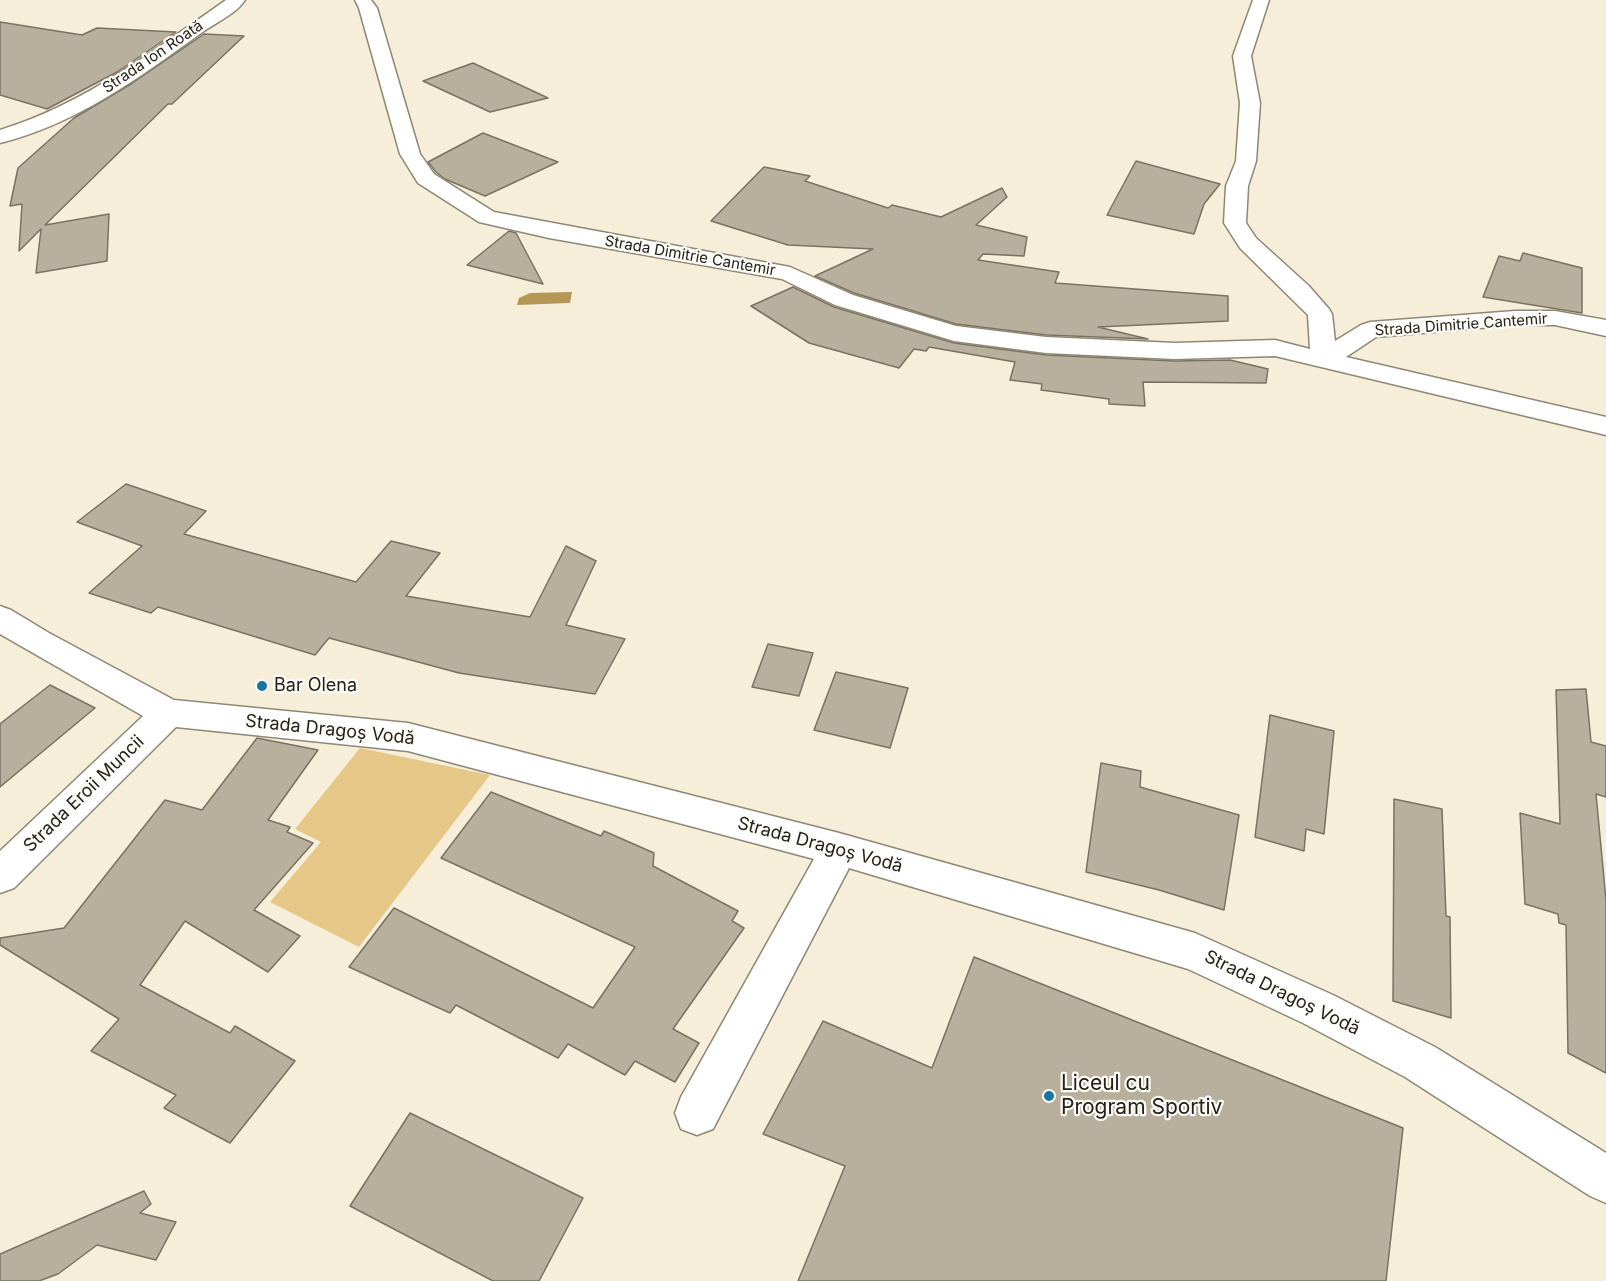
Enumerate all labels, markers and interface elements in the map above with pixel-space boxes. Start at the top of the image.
street label: Strada Ion Roată [99,17,207,97]
street label: Strada Dimitrie Cantemir [603,232,777,280]
street label: Strada Dimitrie Cantemir [1374,310,1548,340]
place label: Bar Olena [274,675,357,697]
marker: Bar Olena [255,679,269,693]
street label: Strada Dragoș Vodă [244,710,416,750]
street label: Strada Eroii Muncii [19,731,149,857]
street label: Strada Dragoș Vodă [735,813,905,877]
street label: Strada Dragoș Vodă [1201,946,1363,1040]
place label: Liceul cu Program Sportiv [1061,1071,1222,1121]
marker: Liceul cu Program Sportiv [1042,1089,1056,1103]

